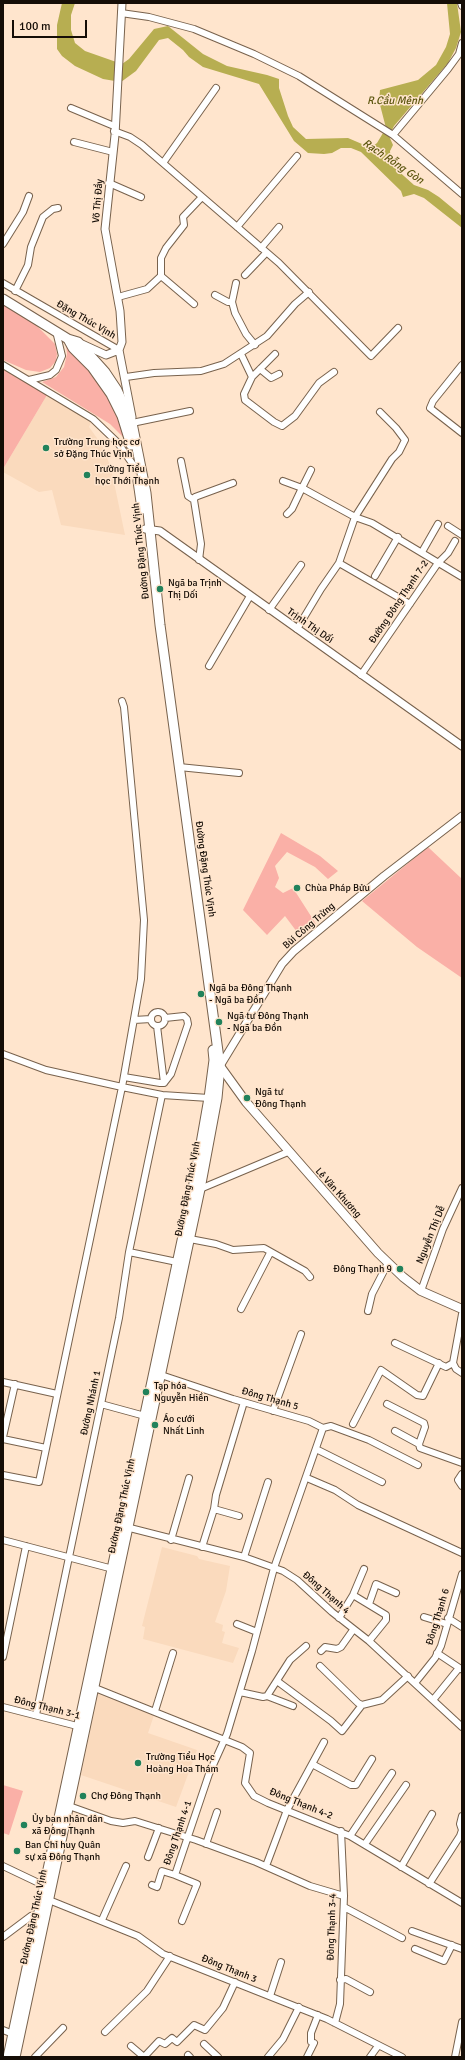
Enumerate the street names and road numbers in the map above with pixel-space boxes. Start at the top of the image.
street label: Võ Thị Đầy [90,178,106,224]
street label: Đặng Thúc Vịnh [54,298,118,342]
street label: Đường Đặng Thúc Vịnh [130,502,152,600]
street label: Đường Đông Thạnh 7-2 [367,558,431,646]
street label: Trịnh Thị Dối [285,606,335,646]
street label: Đường Đặng Thúc Vịnh [192,820,218,918]
street label: Bùi Công Trừng [281,900,337,952]
street label: Đường Đặng Thúc Vịnh [173,1140,203,1238]
street label: Lê Văn Khương [312,1166,364,1220]
street label: Nguyễn Thị Dễ [414,1204,448,1266]
street label: Đường Nhánh 1 [78,1369,104,1437]
street label: Đông Thạnh 5 [240,1385,300,1413]
street label: Đường Đặng Thúc Vịnh [106,1457,138,1555]
street label: Đông Thạnh 4 [300,1569,352,1617]
street label: Đông Thạnh 6 [424,1587,452,1647]
street label: Đông Thạnh 3-1 [13,1694,81,1722]
street label: Đông Thạnh 4-2 [267,1786,335,1822]
street label: Đông Thạnh 4-1 [161,1799,195,1867]
street label: Đường Đặng Thúc Vịnh [18,1868,50,1966]
street label: Đông Thạnh 3-4 [325,1893,339,1961]
street label: Đông Thạnh 3 [200,1952,258,1986]

